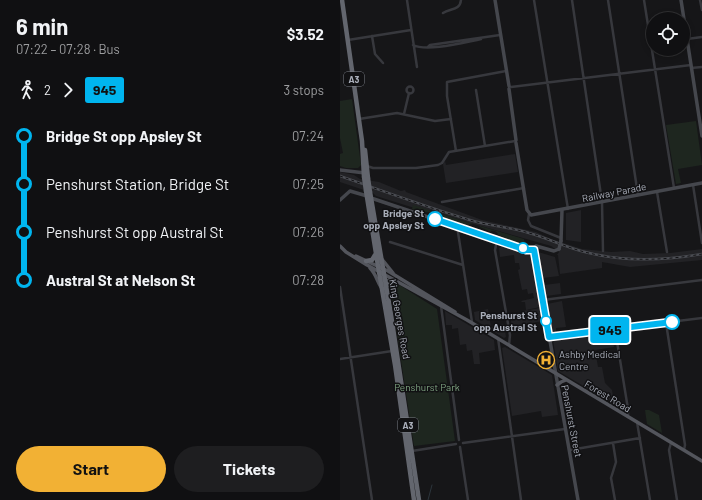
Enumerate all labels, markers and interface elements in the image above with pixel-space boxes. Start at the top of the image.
map controls [646,12,690,56]
button: locate [646,12,690,56]
text: 6 min [16,13,68,39]
text: $3.52 [287,25,324,43]
text: 07:22 – 07:28 · Bus [16,41,120,57]
road number: A3 [344,72,364,86]
icon: walk [16,79,38,101]
icon: forward [57,79,79,101]
text: 945 [93,81,116,98]
text: 2 [44,82,51,98]
text: 3 stops [283,82,324,98]
text: Bridge St opp Apsley St [46,127,202,145]
text: 07:24 [292,128,324,144]
text: Penshurst Station, Bridge St [46,175,229,193]
text: 07:25 [292,176,324,192]
street label: Railway Parade [581,180,647,204]
place label: Bridge St opp Apsley St [363,207,424,231]
marker: Bridge St opp Apsley St [427,211,443,227]
text: Penshurst St opp Austral St [46,223,224,241]
text: 07:26 [292,224,324,240]
unlabelled marker [517,242,529,254]
text: Austral St at Nelson St [46,271,195,289]
text: 07:28 [292,272,324,288]
street label: King Georges Road [387,278,413,360]
place label: Penshurst St opp Austral St [474,309,537,333]
unlabelled marker [664,314,680,330]
marker: Penshurst St opp Austral St [540,315,552,327]
line badge: 945 [587,317,633,343]
text: 945 [598,321,622,338]
place label: Ashby Medical Centre [559,348,620,372]
hospital icon: Ashby Medical Centre [536,350,556,370]
street label: Forest Road [583,377,633,415]
park label: Penshurst Park [394,381,460,393]
street label: Penshurst Street [559,384,585,459]
road number: A3 [398,418,418,432]
button: Start [16,446,166,492]
button: Tickets [174,446,324,492]

